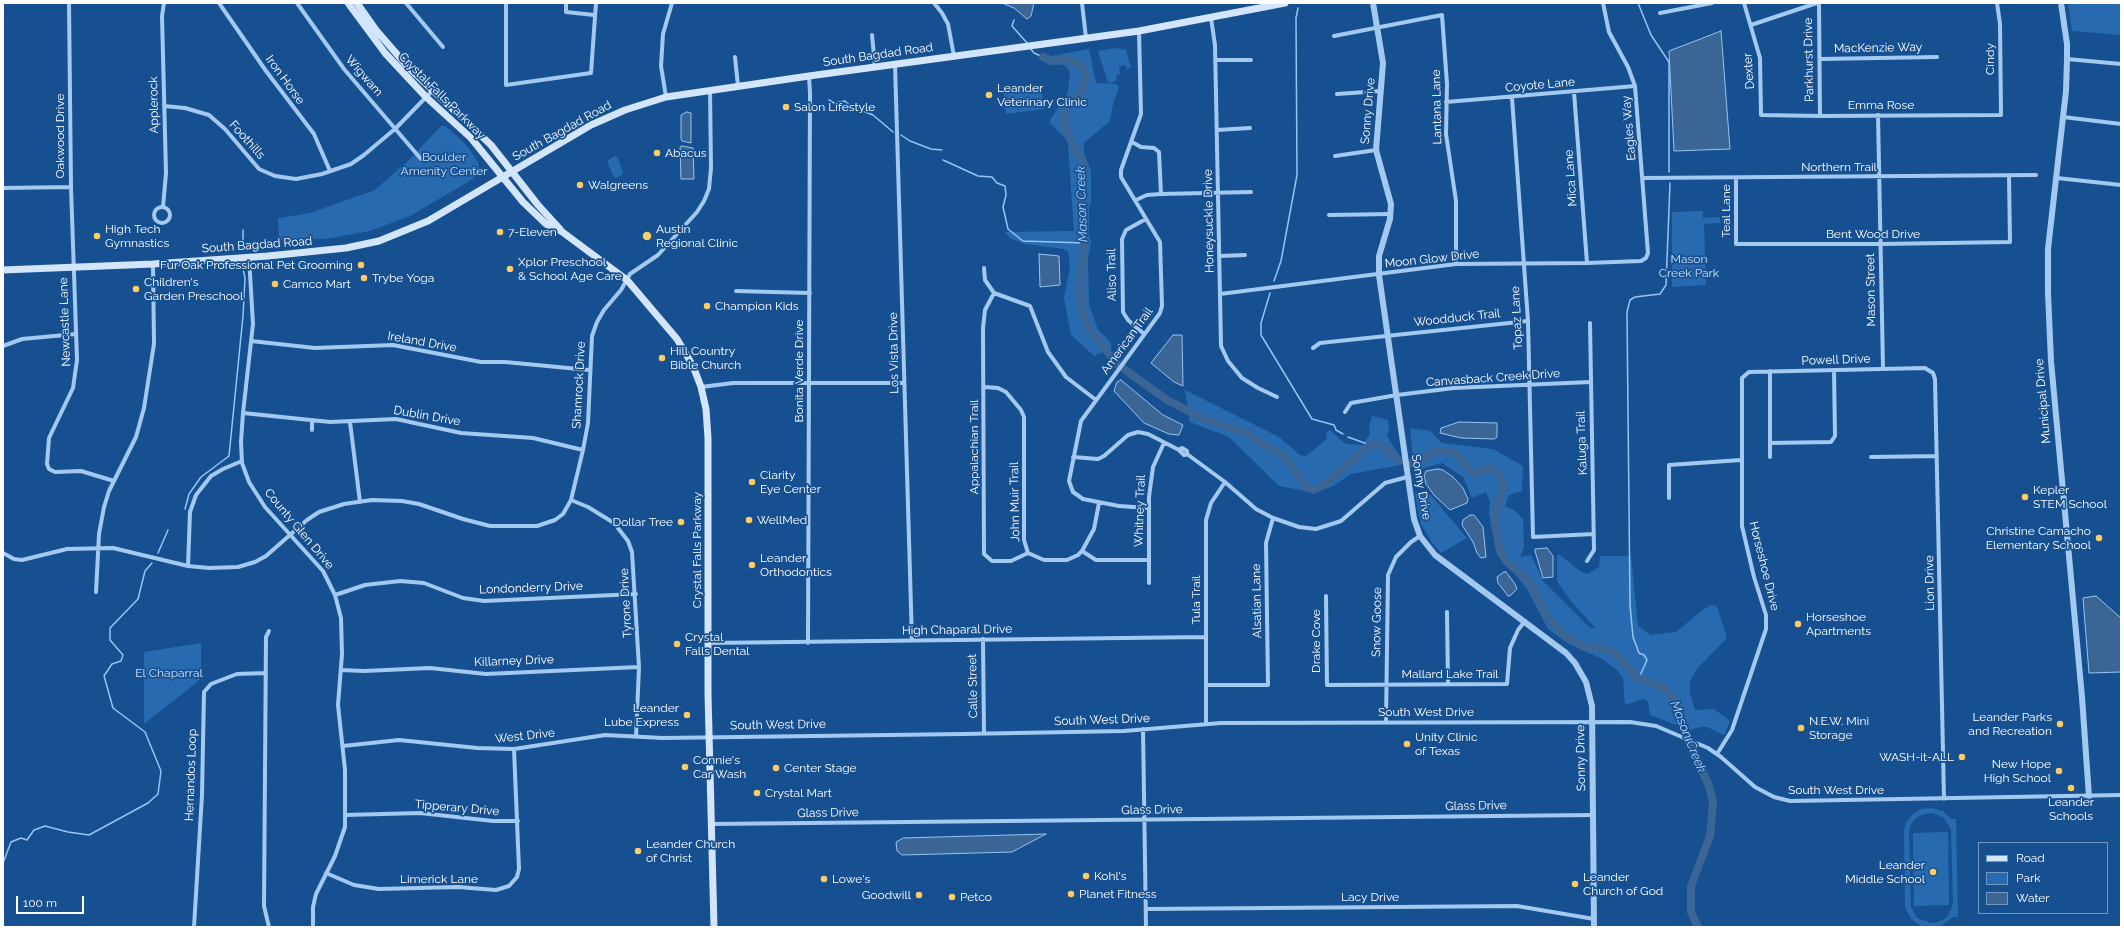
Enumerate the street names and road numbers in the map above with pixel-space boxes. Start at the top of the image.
street label: Parkhurst Drive [1801,18,1817,102]
street label: South Bagdad Road [822,40,934,70]
street label: MacKenzie Way [1834,40,1922,56]
street label: Cindy [1983,43,1997,75]
street label: Crystal Falls Parkway [396,50,488,142]
street label: Dexter [1741,52,1757,90]
street label: Iron Horse [262,53,308,107]
street label: Wigwam [342,53,386,99]
street label: Lantana Lane [1429,69,1445,145]
street label: Coyote Lane [1504,75,1576,95]
street label: Applerock [146,76,162,134]
street label: Sonny Drive [1358,77,1378,145]
street label: Oakwood Drive [53,94,67,178]
street label: Eagles Way [1619,95,1639,161]
street label: South Bagdad Road [510,98,614,164]
street label: Emma Rose [1848,98,1914,112]
street label: Foothills [226,118,268,162]
street label: Mica Lane [1562,149,1580,207]
street label: Northern Trail [1801,160,1877,174]
street label: Honeysuckle Drive [1201,169,1217,273]
street label: Teal Lane [1719,184,1733,238]
street label: Bent Wood Drive [1826,227,1920,241]
street label: South Bagdad Road [201,234,313,256]
street label: Moon Glow Drive [1384,247,1480,271]
street label: Aliso Trail [1104,248,1120,302]
street label: Mason Street [1863,253,1879,327]
street label: Newcastle Lane [56,277,74,367]
street label: Topaz Lane [1508,286,1526,350]
street label: American Trail [1098,305,1156,377]
street label: Woodduck Trail [1413,306,1501,330]
street label: Los Vista Drive [886,312,902,394]
street label: Bonita Verde Drive [792,320,806,422]
street label: Ireland Drive [386,329,458,355]
street label: Shamrock Drive [570,341,588,429]
street label: Powell Drive [1801,352,1871,368]
street label: Municipal Drive [2032,358,2054,444]
street label: Canvasback Creek Drive [1425,366,1561,390]
street label: Appalachian Trail [967,400,981,494]
street label: Dublin Drive [392,403,462,429]
street label: Kaluga Trail [1574,411,1590,475]
street label: Sonny Drive [1408,453,1434,521]
street label: John Muir Trail [1007,462,1023,542]
street label: Whitney Trail [1132,475,1148,547]
street label: County Glen Drive [261,486,337,572]
street label: Crystal Falls Parkway [690,492,704,608]
street label: Horseshoe Drive [1746,520,1782,612]
street label: Lion Drive [1922,555,1938,611]
street label: Alsatian Lane [1249,564,1265,638]
street label: Tyrone Drive [617,568,635,638]
street label: Tula Trail [1189,575,1203,625]
street label: Londonderry Drive [479,579,583,597]
street label: Snow Goose [1369,587,1385,657]
street label: Drake Cove [1309,609,1323,673]
street label: High Chaparal Drive [902,622,1012,638]
street label: Killarney Drive [474,652,554,670]
street label: Calle Street [965,654,981,718]
street label: Mallard Lake Trail [1401,667,1499,681]
street label: South West Drive [1378,705,1474,719]
street label: South West Drive [1054,711,1150,729]
street label: South West Drive [730,717,826,733]
street label: Sonny Drive [1573,725,1589,791]
street label: West Drive [494,726,556,746]
street label: Hernandos Loop [182,729,200,821]
street label: South West Drive [1788,783,1884,797]
street label: Tipperary Drive [414,797,500,819]
street label: Glass Drive [1445,798,1507,814]
street label: Glass Drive [1121,802,1183,818]
street label: Glass Drive [797,805,859,821]
street label: Limerick Lane [400,872,478,886]
street label: Lacy Drive [1341,890,1399,904]

